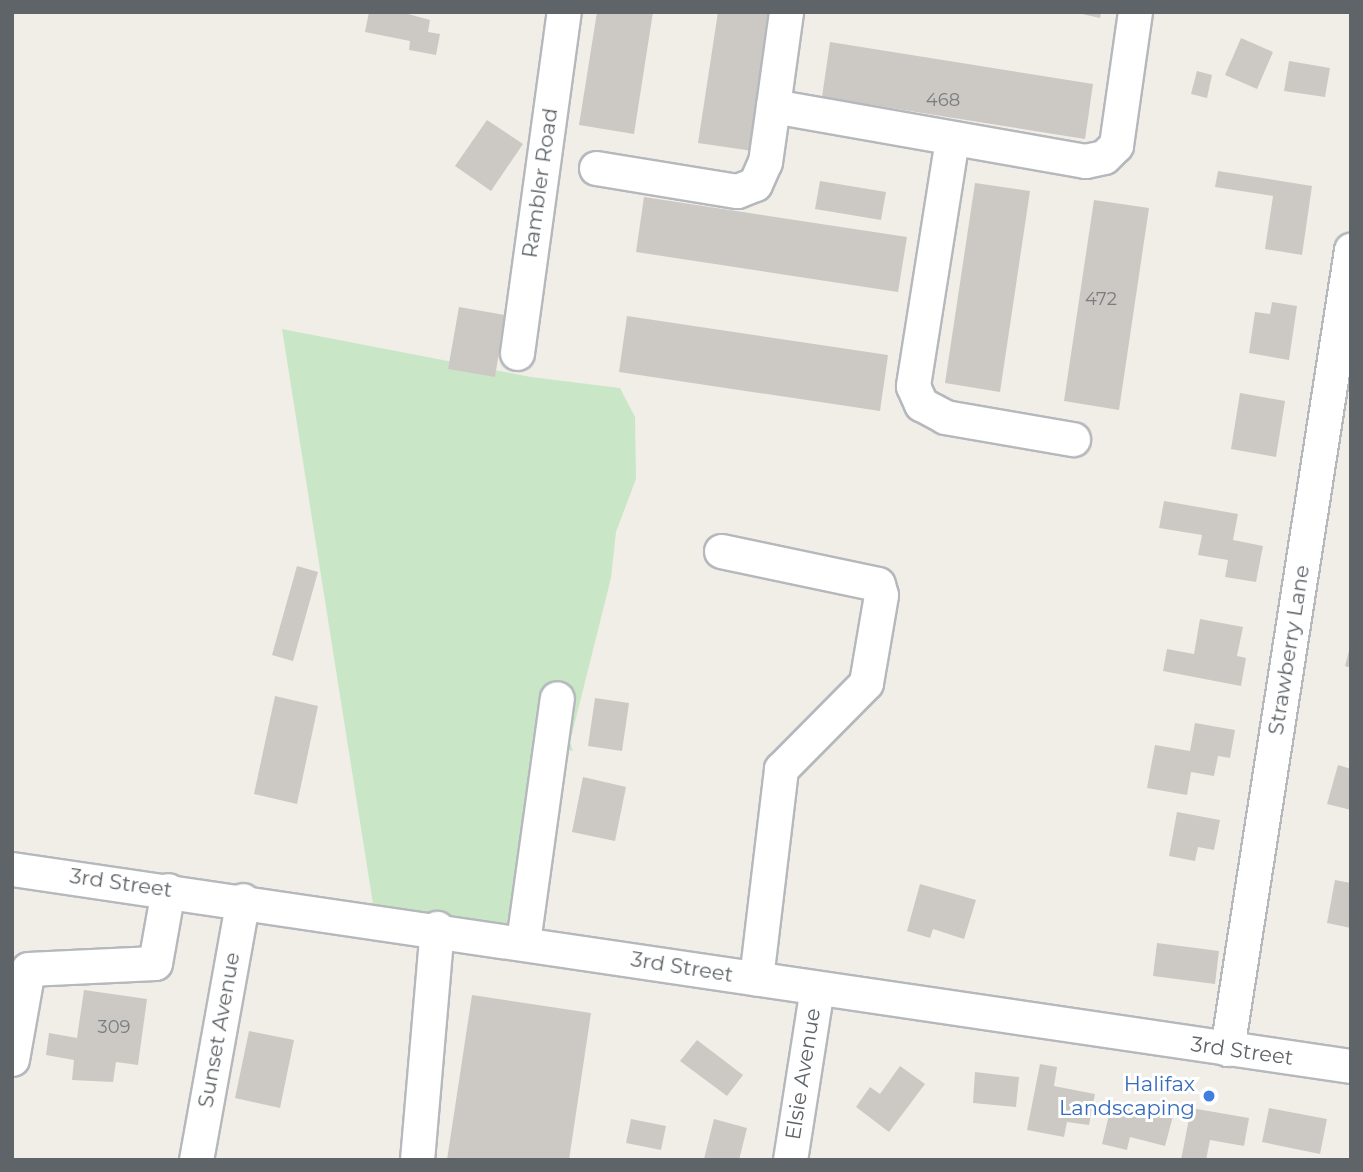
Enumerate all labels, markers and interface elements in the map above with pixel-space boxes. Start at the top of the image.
house number: 468 [926,89,960,111]
street label: Rambler Road [517,106,563,260]
house number: 472 [1085,288,1117,310]
street label: Strawberry Lane [1263,563,1315,737]
street label: 3rd Street [68,863,174,903]
street label: 3rd Street [629,946,735,988]
street label: Sunset Avenue [193,950,245,1110]
street label: Elsie Avenue [780,1006,826,1142]
house number: 309 [97,1016,131,1038]
street label: 3rd Street [1189,1031,1295,1071]
place label: Halifax Landscaping [1059,1071,1195,1121]
marker: Halifax Landscaping [1201,1088,1217,1104]

